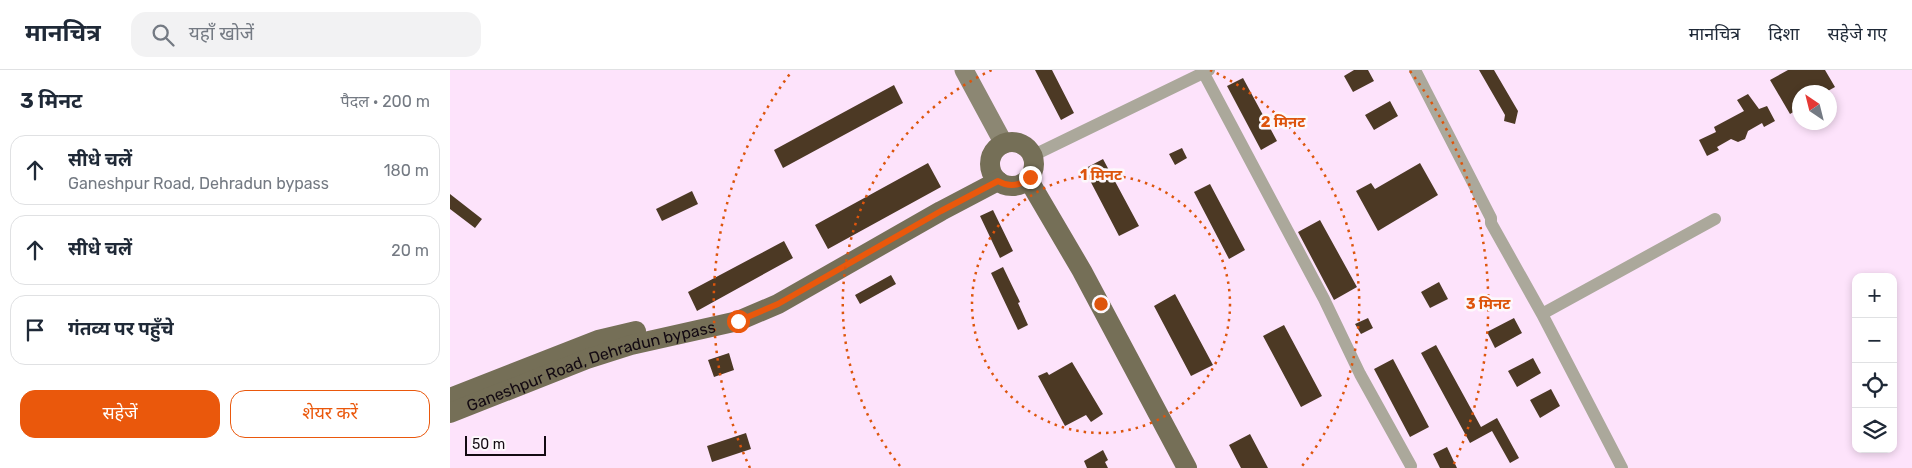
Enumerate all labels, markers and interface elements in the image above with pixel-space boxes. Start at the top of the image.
search box [131,12,481,57]
text: मानचित्र [25,19,101,47]
icon: search [149,21,177,49]
text: यहाँ खोजें [189,22,254,45]
text: मानचित्र [1689,23,1740,45]
text: दिशा [1768,23,1799,45]
text: सहेजे गए [1827,23,1887,45]
north arrow [1792,85,1837,130]
text: 3 मिनट [20,88,82,113]
text: पैदल · 200 m [341,92,430,111]
text: 2 मिनट [1261,113,1306,131]
text: सीधे चलें [68,148,132,171]
icon: ahead [21,156,49,184]
text: 180 m [384,161,429,180]
route end [1019,166,1042,189]
text: 1 मिनट [1080,166,1123,184]
text: Ganeshpur Road, Dehradun bypass [68,174,329,193]
icon: ahead [21,236,49,264]
text: सीधे चलें [68,237,132,260]
text: 20 m [391,241,429,260]
map controls [1852,273,1897,453]
button: + [1852,273,1897,318]
centre of rings [1092,295,1110,313]
text: 3 मिनट [1466,295,1511,313]
route start [727,310,750,333]
icon: arrive [21,316,49,344]
text: गंतव्य पर पहुँचे [68,317,174,340]
street label: Ganeshpur Road, Dehradun bypass [464,317,717,415]
button: − [1852,318,1897,363]
button: locate [1852,363,1897,408]
button: सहेजें [20,390,220,438]
button: शेयर करें [230,390,430,438]
button: layers [1852,408,1897,453]
scale bar [465,433,546,456]
text: 50 m [472,436,505,453]

